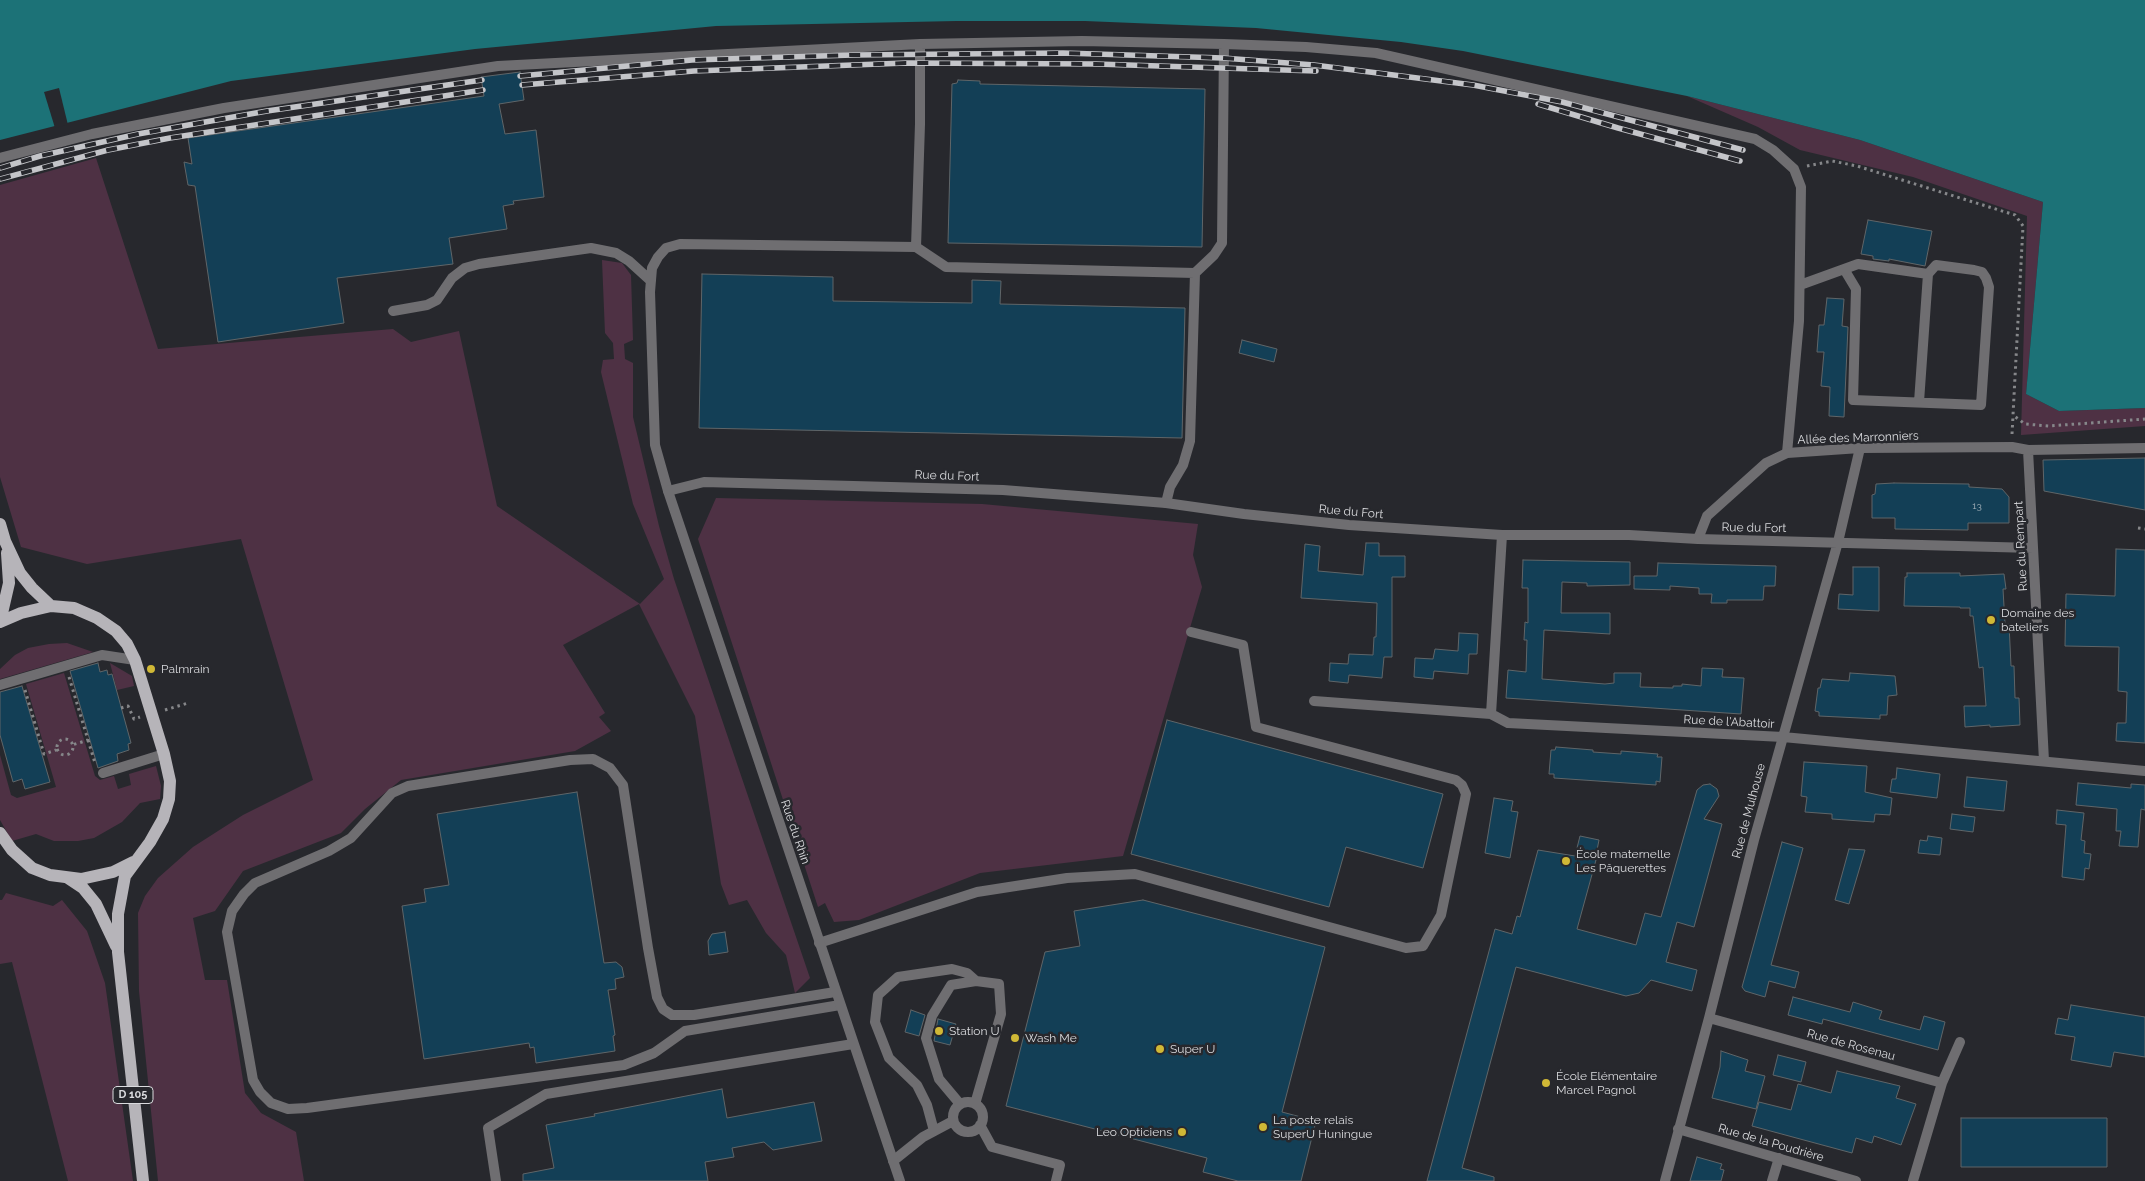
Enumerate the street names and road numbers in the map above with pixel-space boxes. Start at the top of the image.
street label: Allée des Marronniers [1797,429,1919,447]
street label: Rue du Fort [914,468,980,484]
street label: Rue du Rempart [2011,500,2031,592]
street label: Rue du Fort [1318,502,1384,522]
street label: Rue du Fort [1722,520,1786,536]
street label: Rue de l'Abattoir [1683,712,1775,732]
street label: Rue de Mulhouse [1729,762,1769,860]
street label: Rue du Rhin [777,798,813,866]
street label: Rue de Rosenau [1805,1026,1897,1064]
road number: D 105 [113,1086,153,1104]
street label: Rue de la Poudrière [1716,1121,1826,1165]

